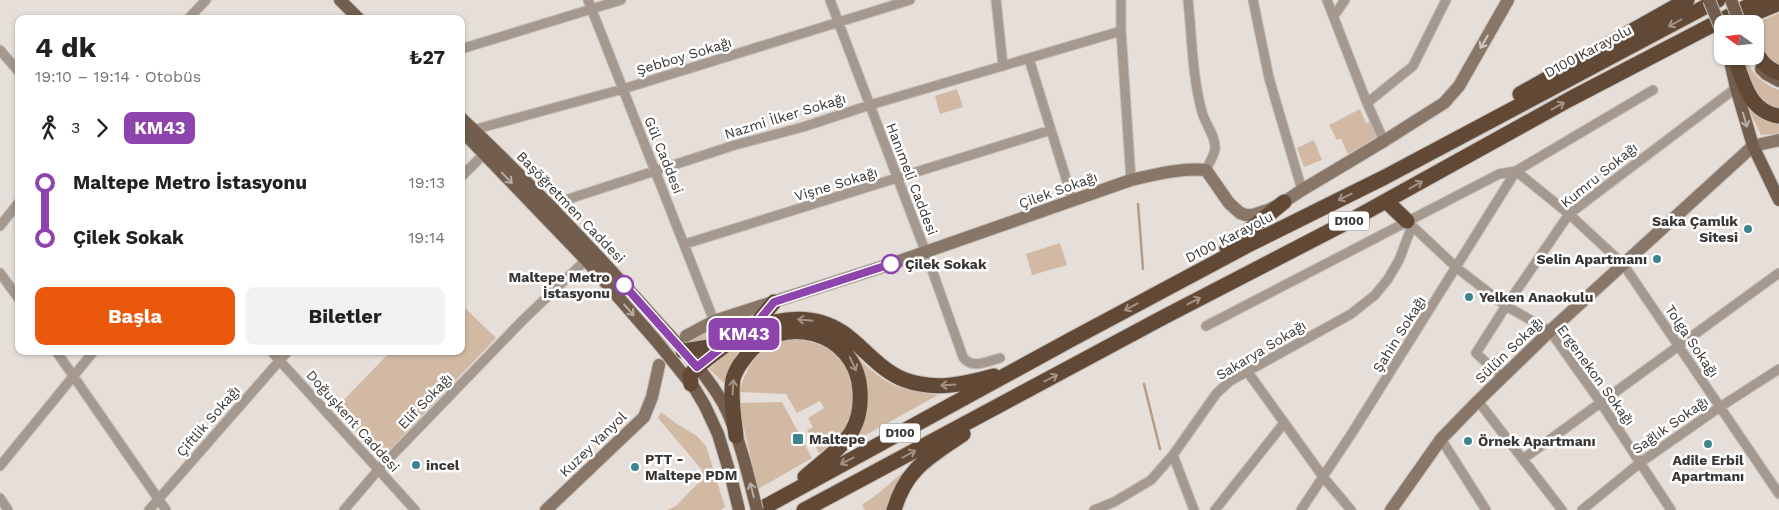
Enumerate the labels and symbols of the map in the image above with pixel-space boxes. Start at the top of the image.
north arrow [1714,15,1764,65]
one-way arrow [1668,19,1683,28]
street label: D100 Karayolu [1542,21,1634,81]
street label: Şebboy Sokağı [634,34,734,78]
one-way arrow [1479,35,1489,50]
street label: Nazmi İlker Sokağı [722,90,848,142]
one-way arrow [1550,101,1565,111]
one-way arrow [1741,112,1751,128]
street label: Gül Caddesi [641,114,687,196]
street label: Hanımeli Caddesi [883,121,941,237]
street label: Kumru Sokağı [1557,139,1641,211]
street label: Başöğretmen Caddesi [514,148,628,266]
street label: Vişne Sokağı [793,164,879,204]
street label: Çilek Sokağı [1017,168,1099,212]
one-way arrow [501,171,513,184]
one-way arrow [1408,180,1423,190]
one-way arrow [1338,193,1353,202]
street label: D100 Karayolu [1182,208,1276,266]
road number: D100 [1329,212,1369,230]
place label: Saka Çamlık Sitesi [1652,213,1738,245]
marker: Saka Çamlık Sitesi [1742,223,1754,235]
place label: Selin Apartmanı [1537,251,1647,267]
marker: Selin Apartmanı [1651,253,1663,265]
marker: Çilek Sokak [881,254,901,274]
place label: Çilek Sokak [905,256,987,272]
place label: Maltepe Metro İstasyonu [509,269,610,301]
marker: Maltepe Metro İstasyonu [614,275,634,295]
place label: Yelken Anaokulu [1479,289,1593,305]
marker: Yelken Anaokulu [1463,291,1475,303]
street label: Şahin Sokağı [1369,293,1429,375]
one-way arrow [1186,296,1201,305]
street label: Tolga Sokağı [1662,302,1722,380]
one-way arrow [1124,303,1139,312]
one-way arrow [624,304,635,317]
street label: Sülün Sokağı [1472,314,1546,386]
one-way arrow [797,315,813,325]
street label: Sakarya Sokağı [1213,317,1309,383]
line badge: KM43 [709,318,779,350]
street label: Ergenekon Sokağı [1554,322,1638,428]
one-way arrow [849,356,859,371]
street label: Doğuşkent Caddesi [303,367,403,475]
street label: Elif Sokağı [395,370,455,432]
one-way arrow [1043,373,1058,382]
one-way arrow [729,379,738,395]
one-way arrow [940,381,956,390]
street label: Çiftlik Sokağı [173,382,243,460]
street label: Sağlık Sokağı [1629,393,1711,457]
street label: Kuzey Yanyol [556,408,630,480]
road number: D100 [880,423,920,442]
place label: Maltepe [809,431,865,447]
marker: Maltepe [791,432,805,446]
place label: Örnek Apartmanı [1478,433,1596,449]
marker: Örnek Apartmanı [1462,435,1474,447]
marker: Adile Erbil Apartmanı [1702,438,1714,450]
one-way arrow [901,449,916,458]
place label: PTT - Maltepe PDM [645,451,737,483]
place label: Adile Erbil Apartmanı [1672,452,1744,484]
place label: incel [426,457,460,473]
one-way arrow [840,457,854,467]
marker: incel [410,459,422,471]
marker: PTT - Maltepe PDM [629,461,641,473]
one-way arrow [747,483,756,499]

